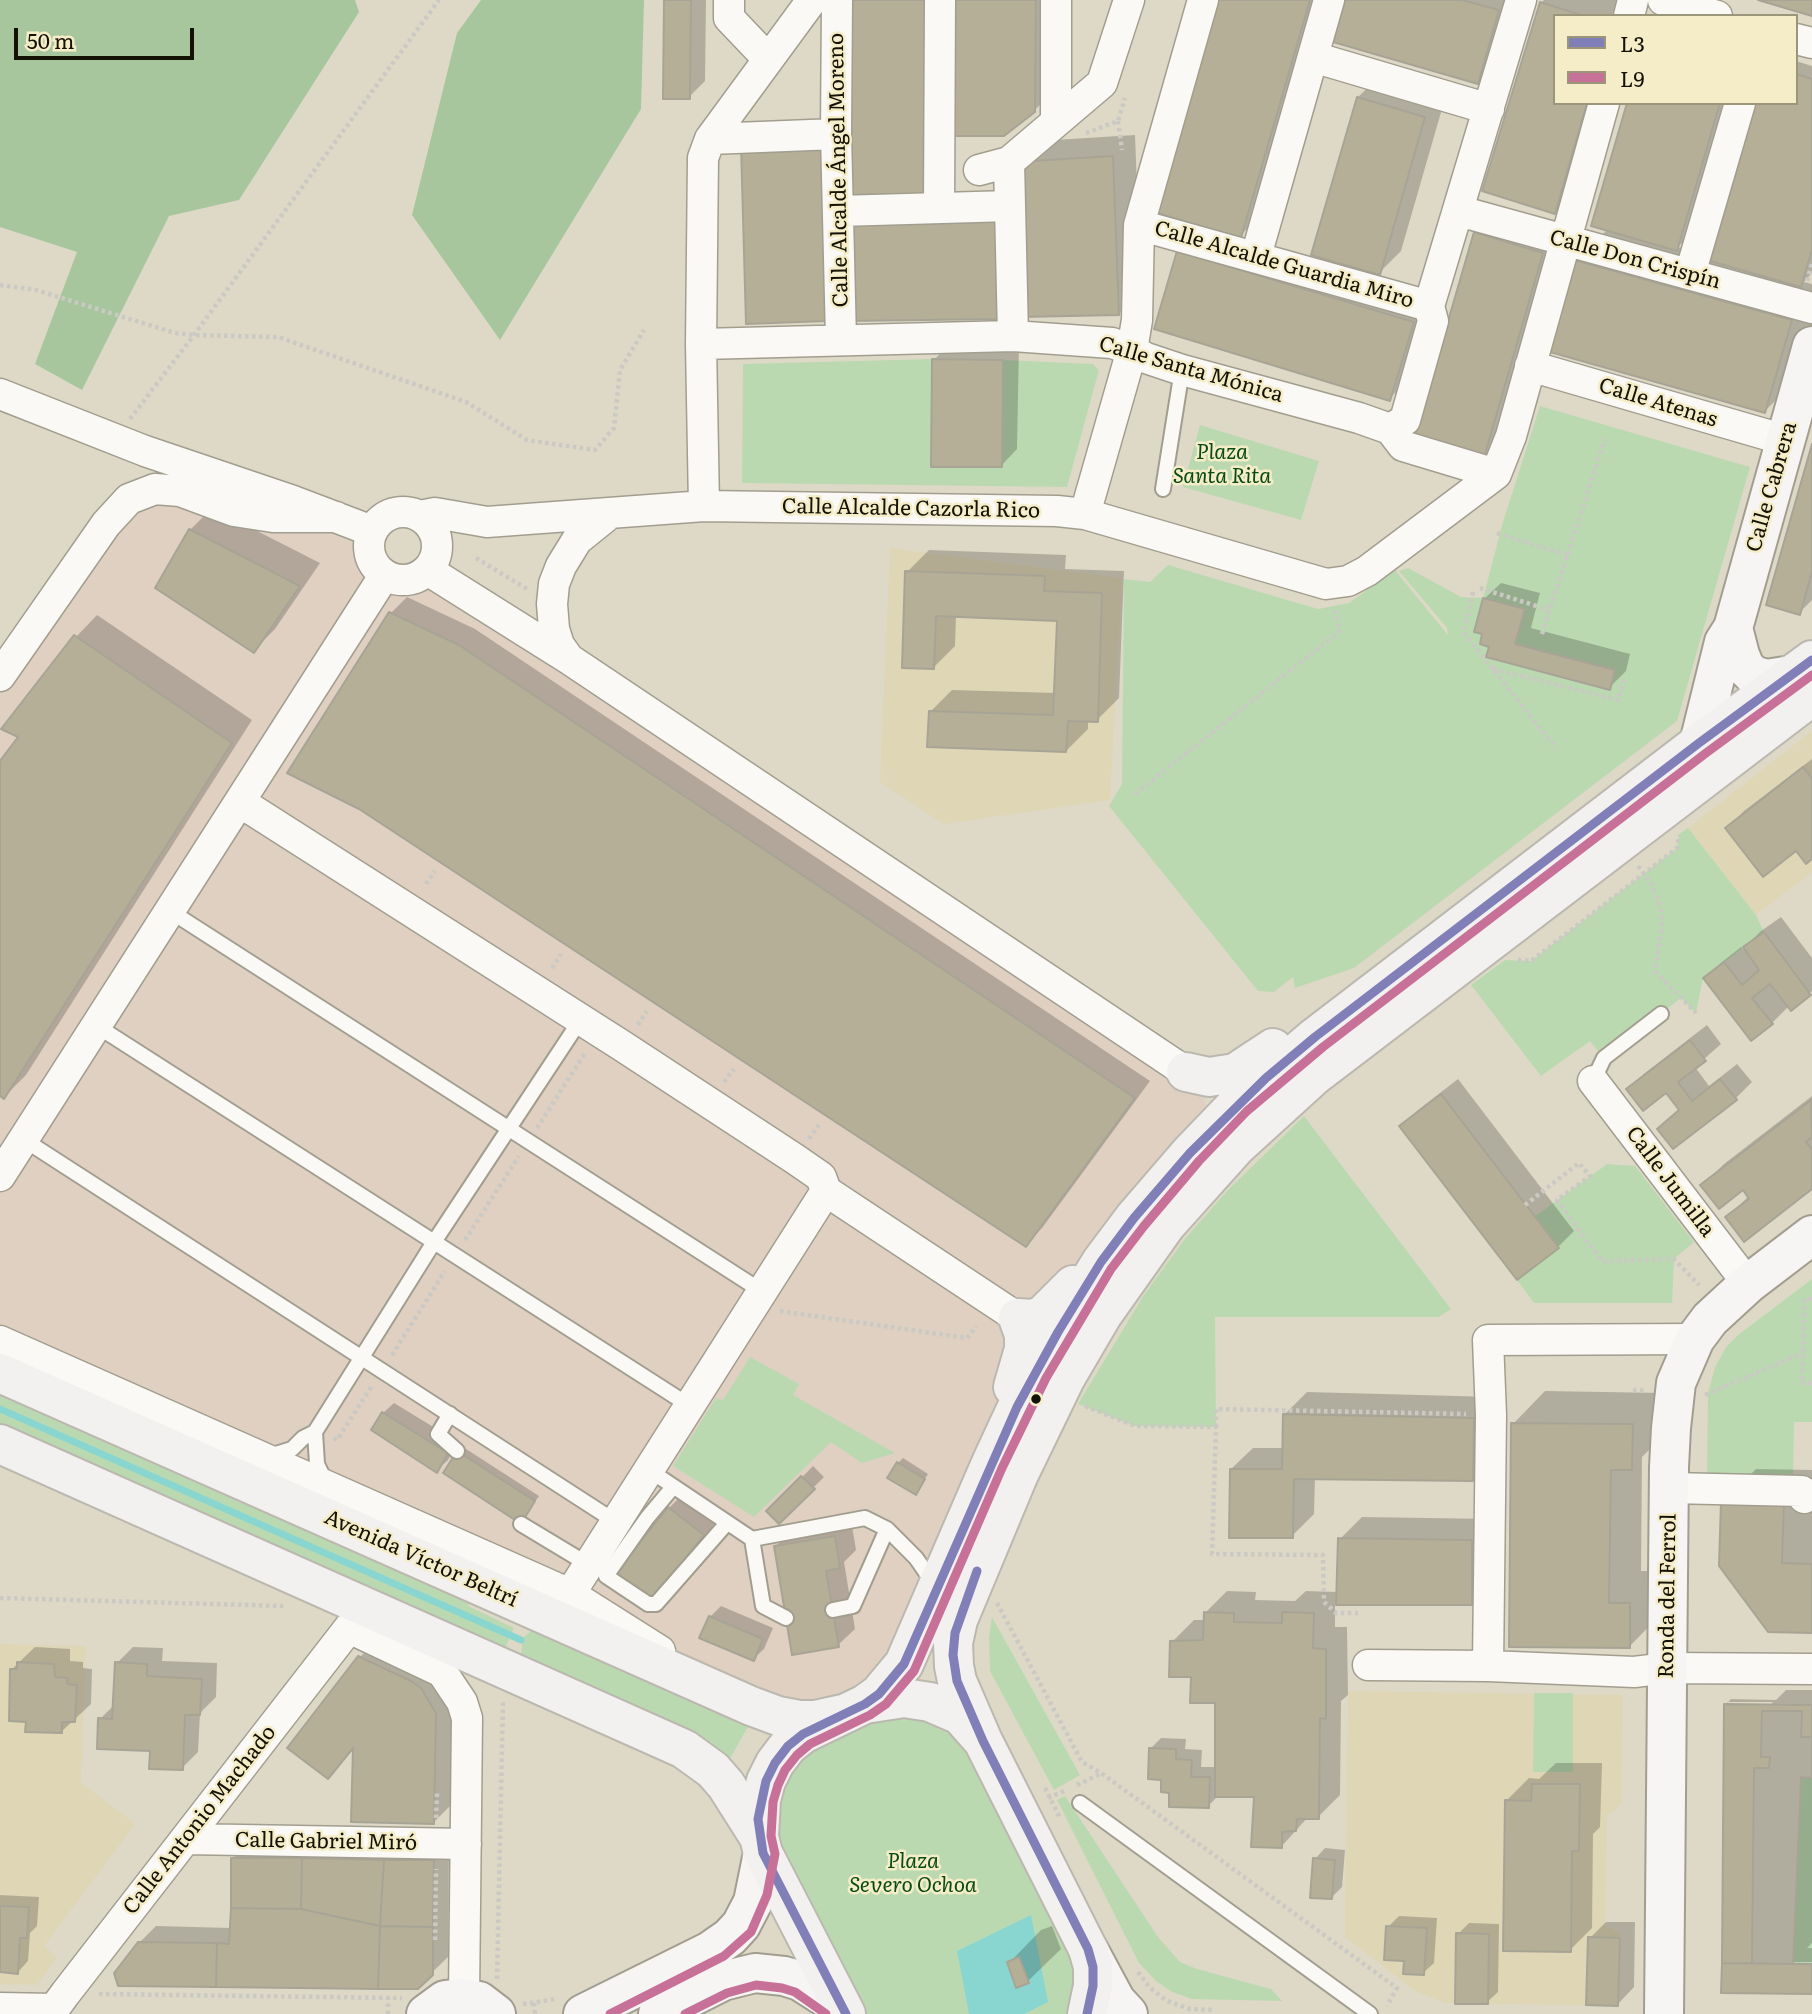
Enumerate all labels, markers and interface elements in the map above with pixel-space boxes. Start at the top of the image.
scale bar [18,14,198,58]
legend [1553,14,1798,105]
text: 50 m [27,24,74,55]
text: L3 [1620,27,1645,58]
street label: Calle Alcalde Ángel Moreno [824,32,854,308]
text: L9 [1620,62,1644,93]
street label: Calle Alcalde Guardia Miro [1151,216,1417,314]
street label: Calle Don Crispín [1547,225,1723,295]
street label: Calle Santa Mónica [1096,332,1286,408]
street label: Calle Atenas [1596,373,1720,433]
street label: Calle Cabrera [1741,419,1803,555]
park label: Plaza Santa Rita [1173,440,1271,490]
street label: Calle Alcalde Cazorla Rico [782,494,1040,524]
street label: Calle Jumilla [1620,1122,1720,1242]
unlabelled marker [1029,1392,1043,1406]
street label: Avenida Víctor Beltrí [320,1505,522,1613]
street label: Ronda del Ferrol [1654,1513,1682,1679]
street label: Calle Antonio Machado [118,1720,282,1920]
street label: Calle Gabriel Miró [235,1828,417,1856]
park label: Plaza Severo Ochoa [849,1849,977,1899]

